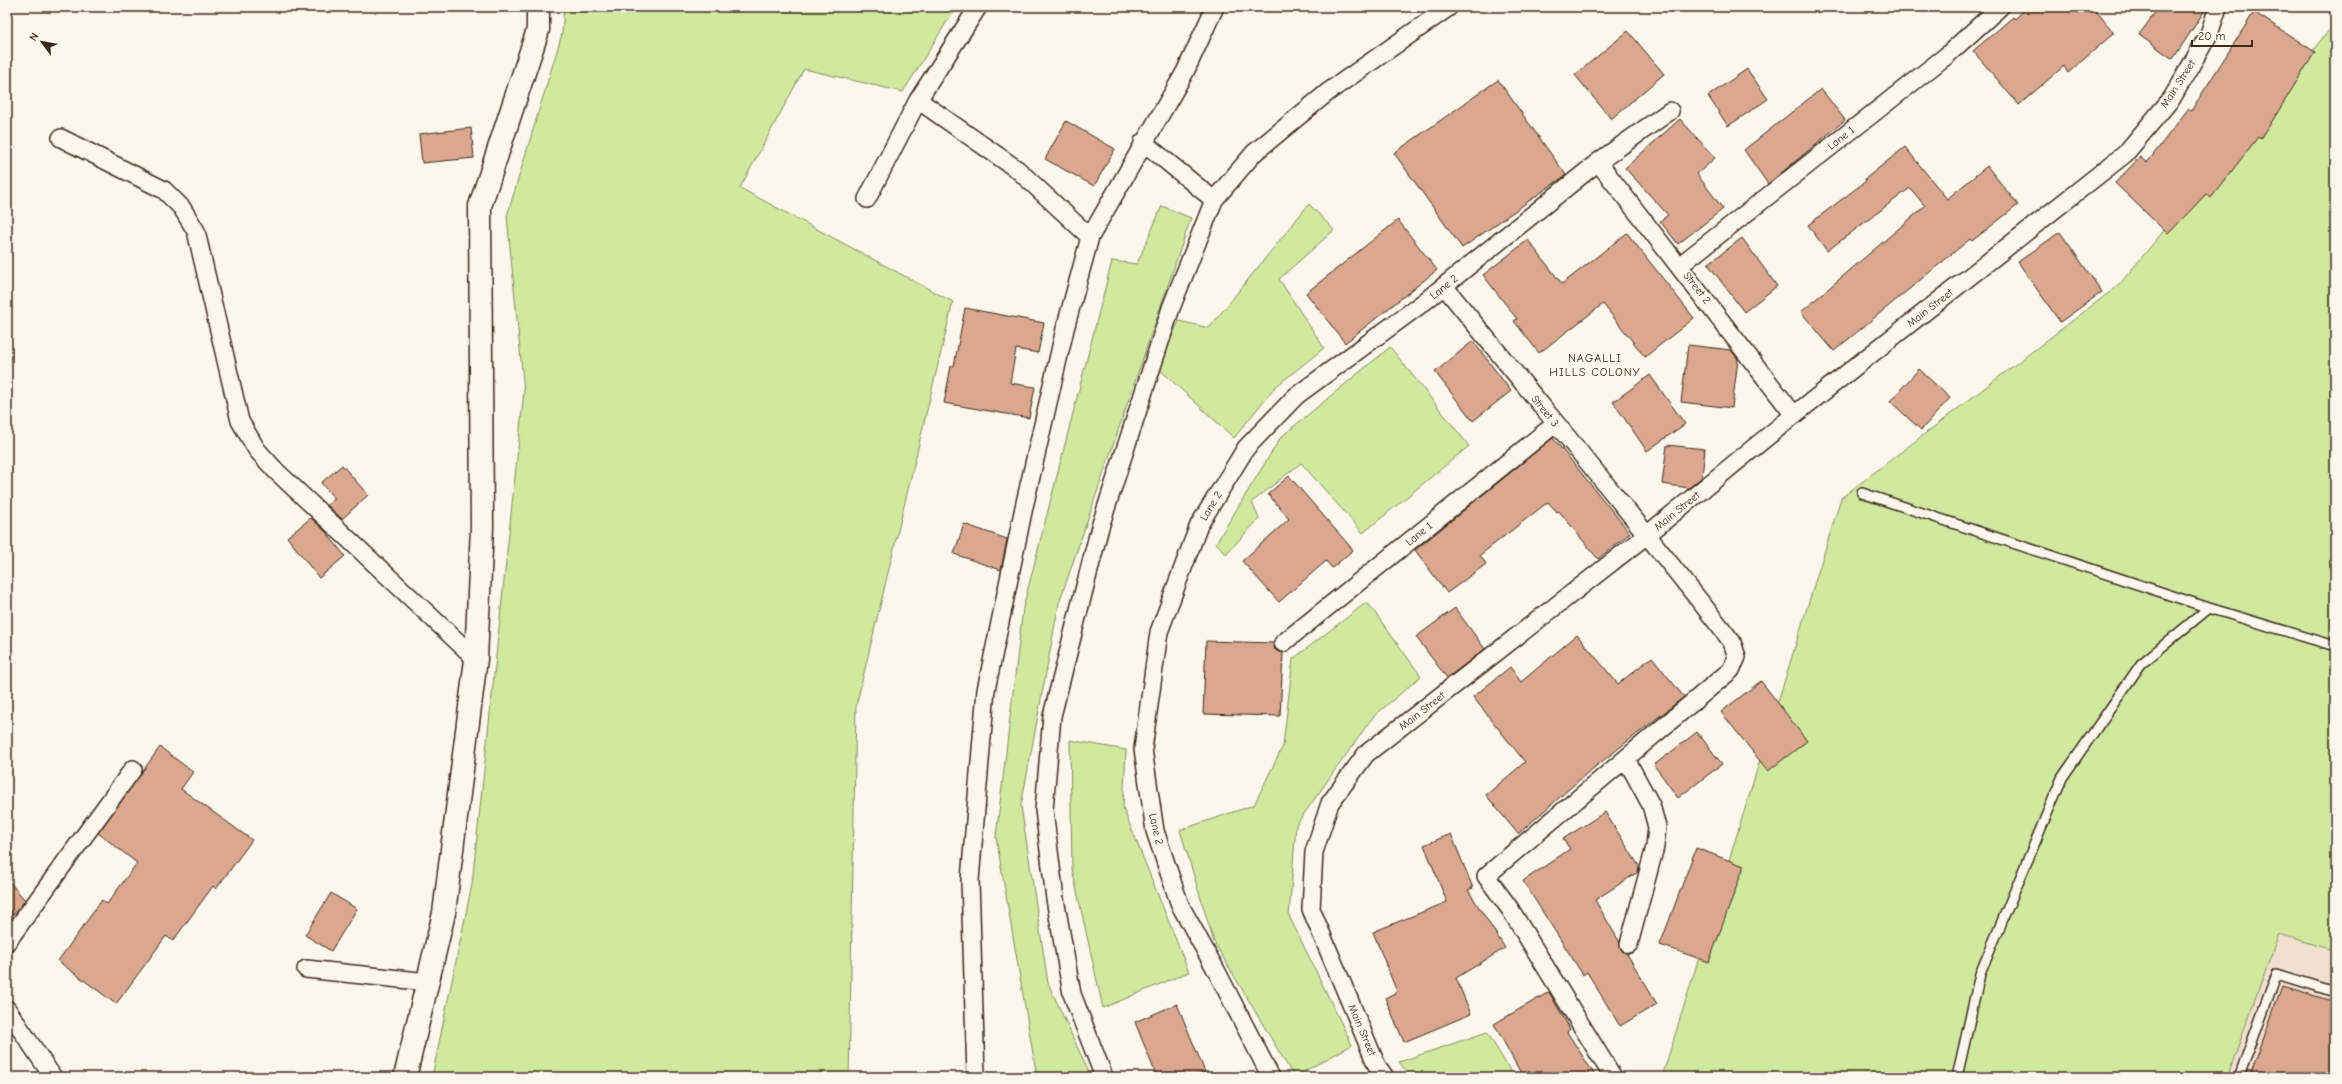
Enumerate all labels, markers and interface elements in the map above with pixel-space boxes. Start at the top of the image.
north arrow [22,22,62,62]
scale bar [2192,22,2252,48]
text: 20 m [2198,29,2226,43]
text: N [27,30,41,43]
street label: Main Street [2158,57,2199,110]
street label: Lane 1 [1825,123,1857,153]
street label: Street 2 [1680,269,1714,307]
street label: Lane 2 [1427,272,1461,302]
street label: Main Street [1904,286,1956,330]
district label: NAGALLI HILLS COLONY [1549,351,1641,379]
street label: Street 3 [1528,393,1562,429]
street label: Main Street [1652,488,1703,533]
street label: Lane 2 [1197,489,1225,523]
street label: Lane 1 [1403,519,1435,549]
street label: Main Street [1396,689,1448,733]
street label: Lane 2 [1146,812,1166,846]
street label: Main Street [1345,1002,1379,1058]

